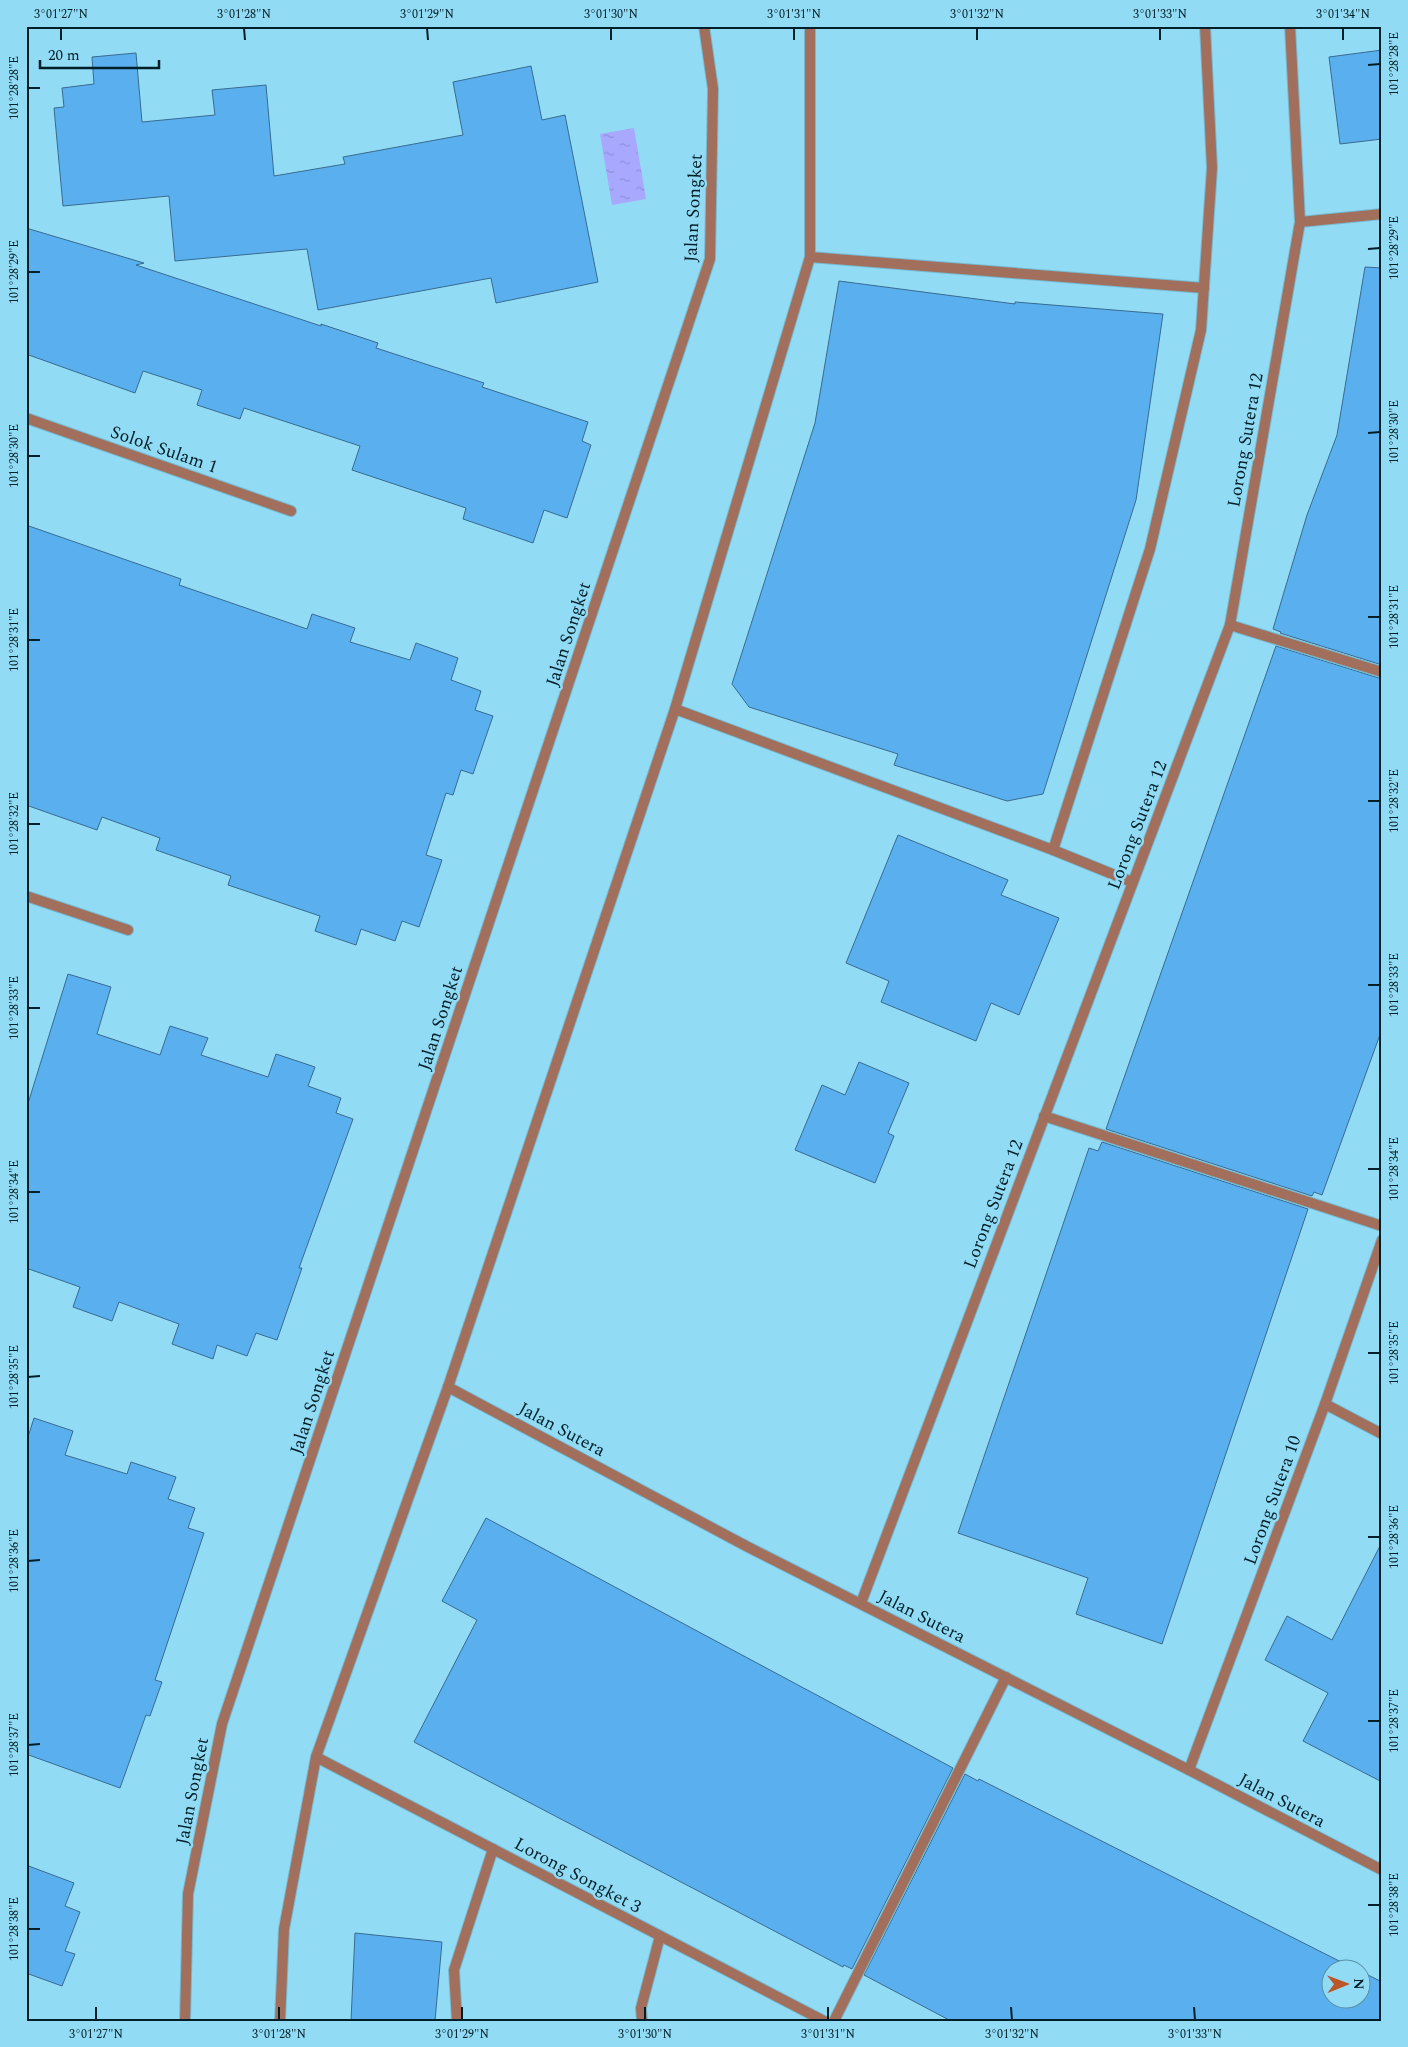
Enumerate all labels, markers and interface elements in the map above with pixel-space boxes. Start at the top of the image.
text: 3°01'27"N [34,5,88,24]
text: 3°01'28"N [217,5,271,24]
text: 3°01'29"N [400,5,454,24]
text: 3°01'30"N [584,5,638,24]
text: 3°01'31"N [767,5,821,24]
text: 3°01'32"N [950,5,1004,24]
text: 3°01'33"N [1133,5,1187,24]
text: 3°01'34"N [1316,5,1370,24]
text: 101°28'28"E [1385,32,1404,96]
scale bar [40,38,159,70]
text: 20 m [48,44,80,67]
text: 101°28'28"E [5,56,24,120]
street label: Jalan Songket [677,153,710,263]
text: 101°28'29"E [1385,216,1404,280]
text: 101°28'29"E [5,240,24,304]
street label: Lorong Sutera 12 [1220,371,1271,509]
text: 101°28'30"E [1385,400,1404,464]
street label: Solok Sulam 1 [107,418,221,480]
text: 101°28'30"E [5,424,24,488]
street label: Jalan Songket [539,578,598,690]
text: 101°28'31"E [1385,585,1404,649]
text: 101°28'31"E [5,608,24,672]
street label: Lorong Sutera 12 [1100,757,1174,894]
text: 101°28'32"E [1385,769,1404,833]
text: 101°28'32"E [5,792,24,856]
text: 101°28'33"E [1385,953,1404,1017]
street label: Jalan Songket [411,962,470,1074]
text: 101°28'33"E [5,976,24,1040]
street label: Lorong Sutera 12 [956,1136,1030,1273]
text: 101°28'34"E [1385,1137,1404,1201]
text: 101°28'34"E [5,1160,24,1224]
text: 101°28'35"E [1385,1321,1404,1385]
text: 101°28'35"E [5,1345,24,1409]
street label: Jalan Songket [283,1346,342,1458]
street label: Jalan Sutera [513,1395,610,1464]
street label: Lorong Sutera 10 [1237,1432,1308,1569]
text: 101°28'36"E [1385,1505,1404,1569]
text: 101°28'36"E [5,1529,24,1593]
street label: Jalan Sutera [873,1583,970,1650]
text: 101°28'37"E [1385,1689,1404,1753]
text: 101°28'37"E [5,1713,24,1777]
street label: Jalan Songket [169,1735,216,1847]
street label: Jalan Sutera [1233,1766,1330,1835]
street label: Lorong Songket 3 [509,1831,646,1920]
text: 101°28'38"E [1385,1873,1404,1937]
text: 101°28'38"E [5,1897,24,1961]
north arrow [1320,1960,1370,2010]
text: N [1348,1978,1369,1990]
text: 3°01'27"N [69,2025,123,2044]
text: 3°01'28"N [252,2025,306,2044]
text: 3°01'29"N [435,2025,489,2044]
text: 3°01'30"N [618,2025,672,2044]
text: 3°01'31"N [801,2025,855,2044]
text: 3°01'32"N [985,2025,1039,2044]
text: 3°01'33"N [1168,2025,1222,2044]

